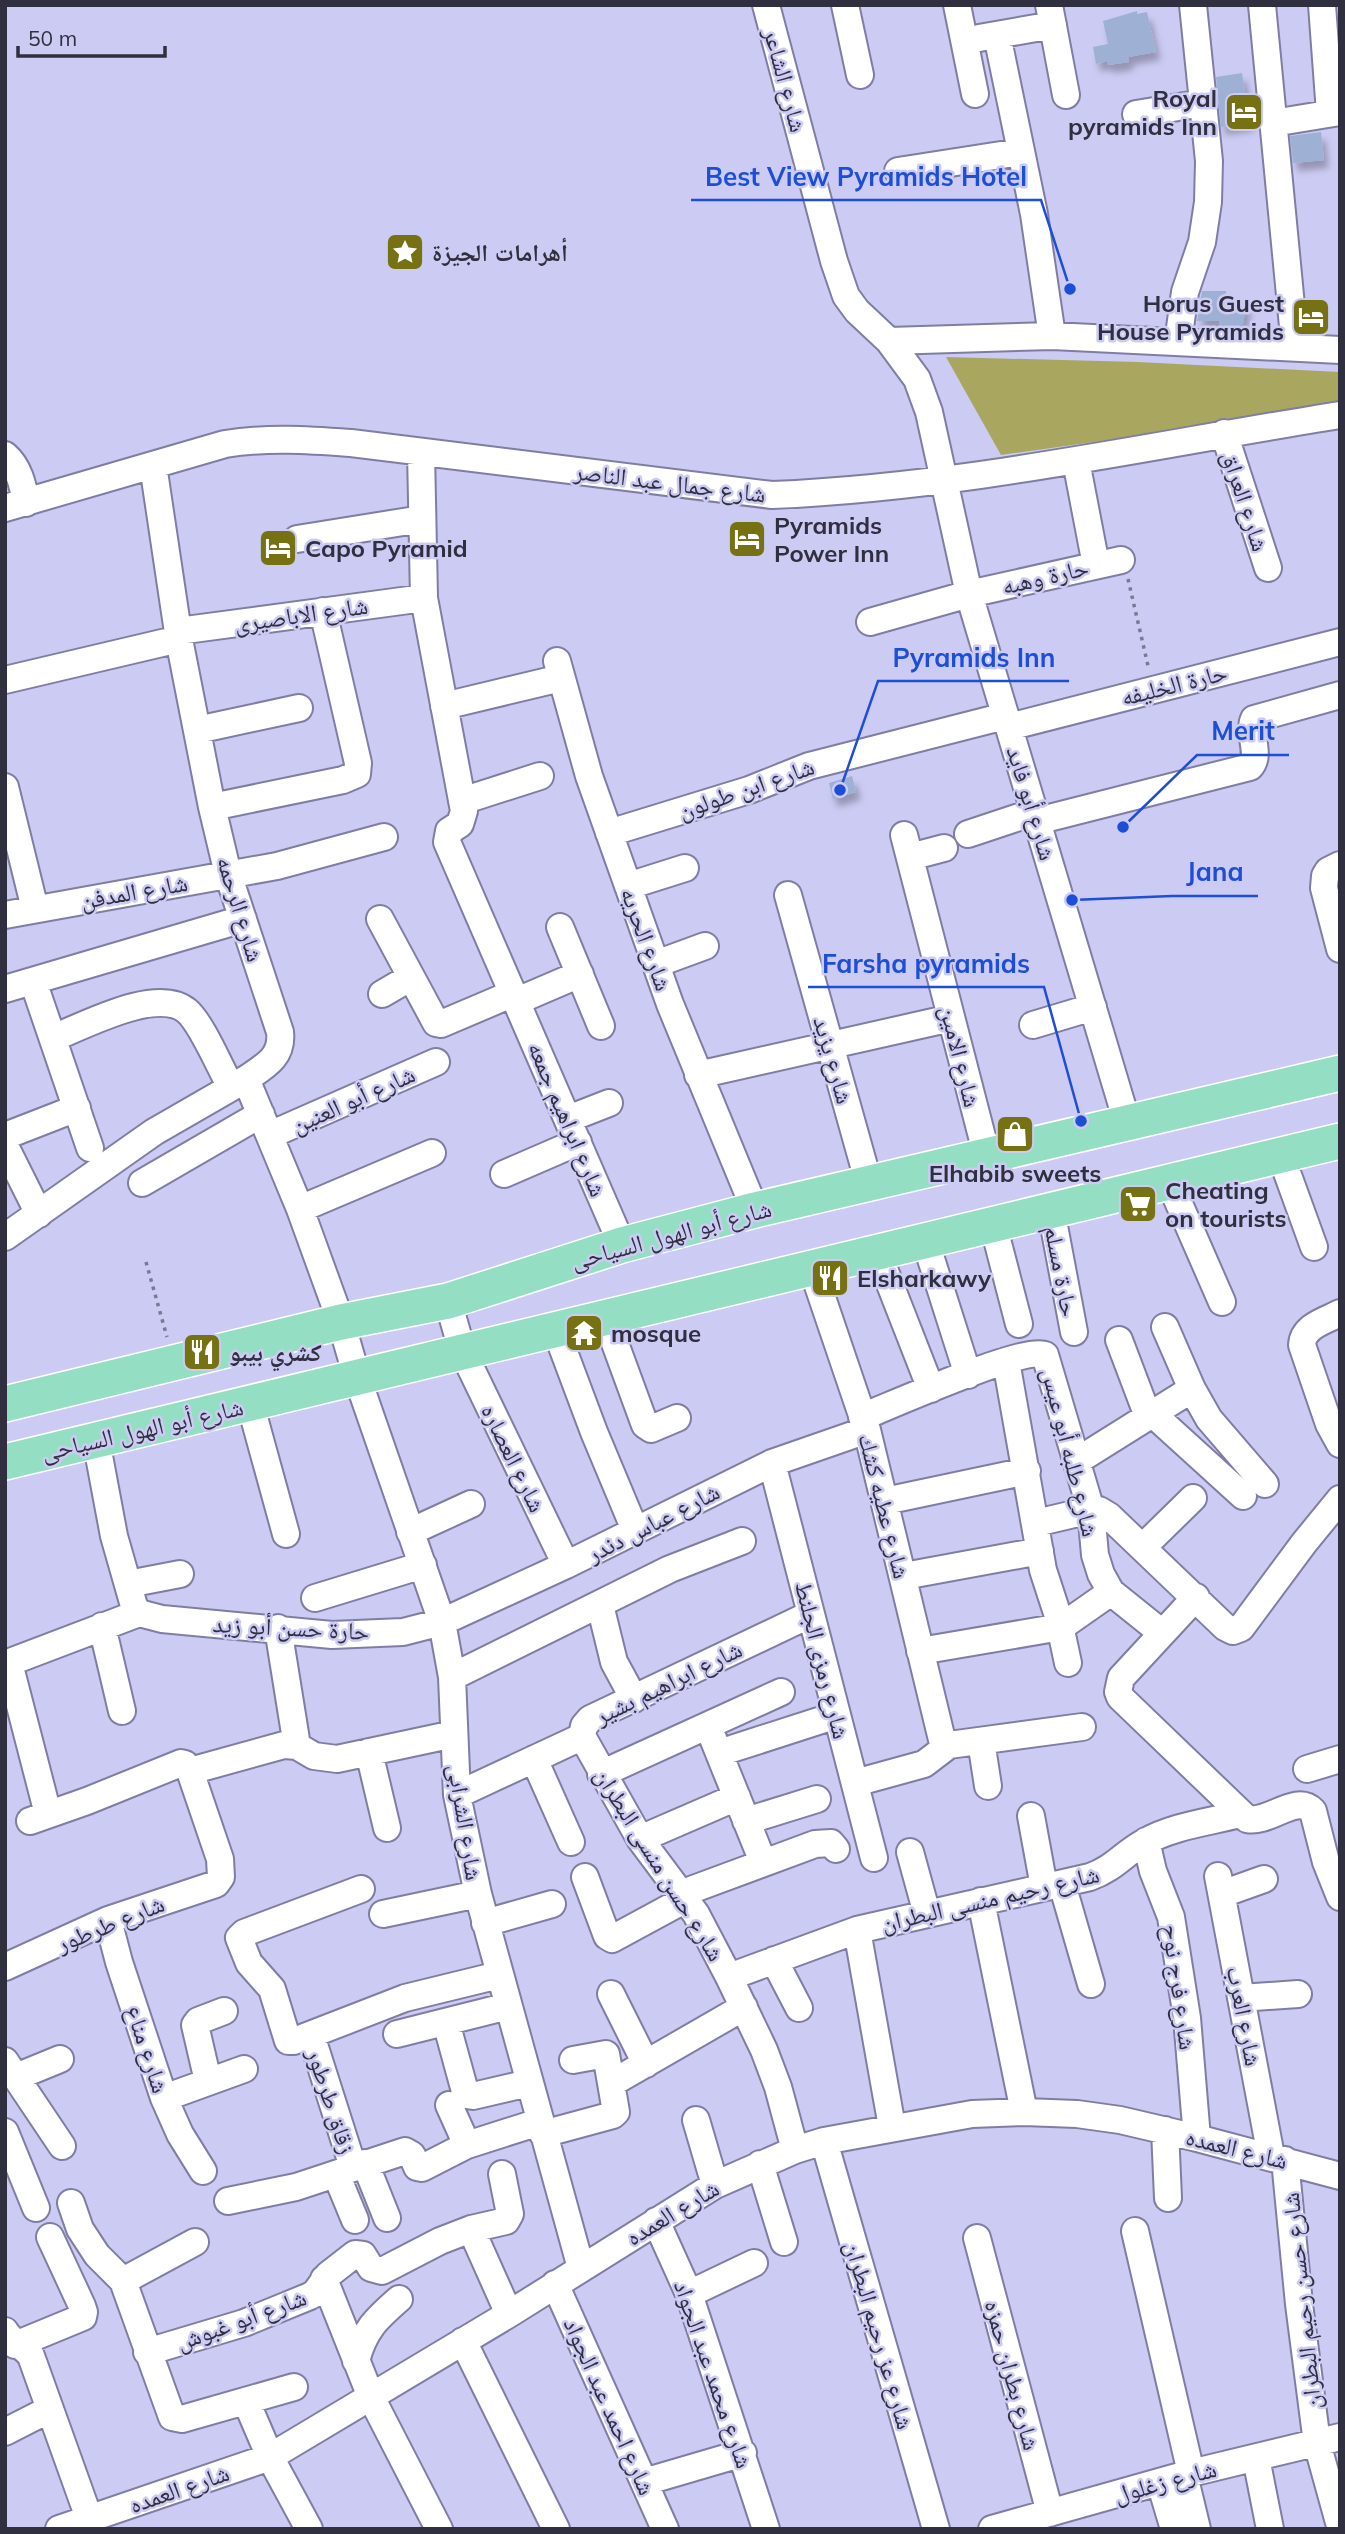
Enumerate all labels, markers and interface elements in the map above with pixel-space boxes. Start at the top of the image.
scale bar [18,14,164,58]
street label: شارع الشاعر [757,24,814,136]
text: 50 m [28,25,77,51]
place label: Royal pyramids Inn [1068,83,1217,141]
hotel icon: Royal pyramids Inn [1223,91,1265,133]
callout: Best View Pyramids Hotel [691,153,1041,200]
text: Best View Pyramids Hotel [705,160,1027,193]
place icon: أهرامات الجيزة [384,231,426,273]
place label: أهرامات الجيزة [432,237,568,267]
place label: Horus Guest House Pyramids [1097,288,1284,346]
hotel icon: Horus Guest House Pyramids [1290,296,1332,338]
street label: شارع العراق [1215,447,1276,555]
street label: شارع جمال عبد الناصر [571,455,768,510]
place label: Pyramids Power Inn [774,510,889,568]
hotel icon: Pyramids Power Inn [726,518,768,560]
hotel icon: Capo Pyramid [257,527,299,569]
place label: Capo Pyramid [305,533,468,563]
street label: حارة وهبه [999,551,1091,601]
street label: شارع الاباصيرى [232,590,370,639]
callout: Pyramids Inn [878,634,1069,681]
text: Pyramids Inn [893,641,1055,674]
street label: حارة الخليفه [1118,656,1230,712]
callout: Merit [1197,708,1289,755]
text: Merit [1211,714,1275,747]
street label: شارع أبو فايد [1000,742,1064,864]
street label: شارع ابن طولون [674,751,818,826]
callout: Jana [1172,849,1258,896]
street label: شارع الرحمه [210,853,271,966]
text: Jana [1186,855,1244,888]
street label: شارع المدفن [78,867,190,916]
street label: شارع الحريه [614,883,679,995]
callout: Farsha pyramids [808,940,1044,987]
text: Farsha pyramids [822,947,1030,980]
street label: شارع الامين [933,1002,988,1110]
street label: شارع يزيد [806,1013,861,1107]
street label: شارع ابراهيم جمعه [520,1037,614,1202]
street label: شارع أبو العنين [287,1058,420,1140]
shop icon: Elhabib sweets [994,1113,1036,1155]
place label: Elhabib sweets [929,1158,1101,1188]
place label: Cheating on tourists [1165,1175,1286,1233]
supermarket icon: Cheating on tourists [1117,1183,1159,1225]
street label: شارع أبو الهول السياحى [567,1193,775,1276]
street label: حارة مسلم [1037,1223,1086,1319]
restaurant icon: Elsharkawy [809,1257,851,1299]
place label: Elsharkawy [857,1263,992,1293]
temple icon: mosque [563,1312,605,1354]
place label: mosque [611,1318,701,1348]
restaurant icon: كشري بيبو [181,1331,223,1373]
place label: كشري بيبو [229,1337,322,1372]
street label: شارع طلبه أبو عيس [1035,1365,1106,1540]
street label: شارع أبو الهول السياحى [38,1391,246,1468]
street label: شارع العصاره [474,1399,553,1517]
street label: شارع عطيه كشك [852,1430,918,1582]
street label: شارع عباس دندر [581,1476,725,1570]
street label: شارع رمزى الجلنط [788,1578,857,1742]
street label: حارة حسن أبو زيد [212,1608,370,1646]
street label: شارع ابراهيم بشير [589,1633,747,1733]
street label: شارع الشرابى [441,1762,490,1882]
street label: شارع حسن منسى البطران [588,1762,732,1967]
street label: شارع رحيم منسى البطران [878,1858,1102,1940]
street label: شارع طرطور [51,1888,169,1960]
street label: شارع فرج نوح [1155,1922,1204,2052]
street label: شارع العرب [1220,1964,1269,2069]
street label: شارع مناع [119,2001,176,2097]
street label: زقاق طرطور [301,2044,363,2158]
street label: شارع العمده [1183,2121,1291,2176]
street label: شارع العمده [620,2172,725,2252]
street label: شارع حسن رحيم البطران [1275,2191,1329,2411]
street label: شارع عز رحيم البطران [837,2237,921,2433]
street label: شارع محمد عبد الجواد [667,2276,760,2472]
street label: شارع أبو غبوش [172,2282,311,2357]
street label: شارع بطران حمزه [978,2297,1047,2454]
street label: شارع احمد عبد الجواد [557,2313,663,2500]
street label: شارع زغلول [1111,2453,1220,2510]
street label: شارع العمده [125,2457,233,2520]

